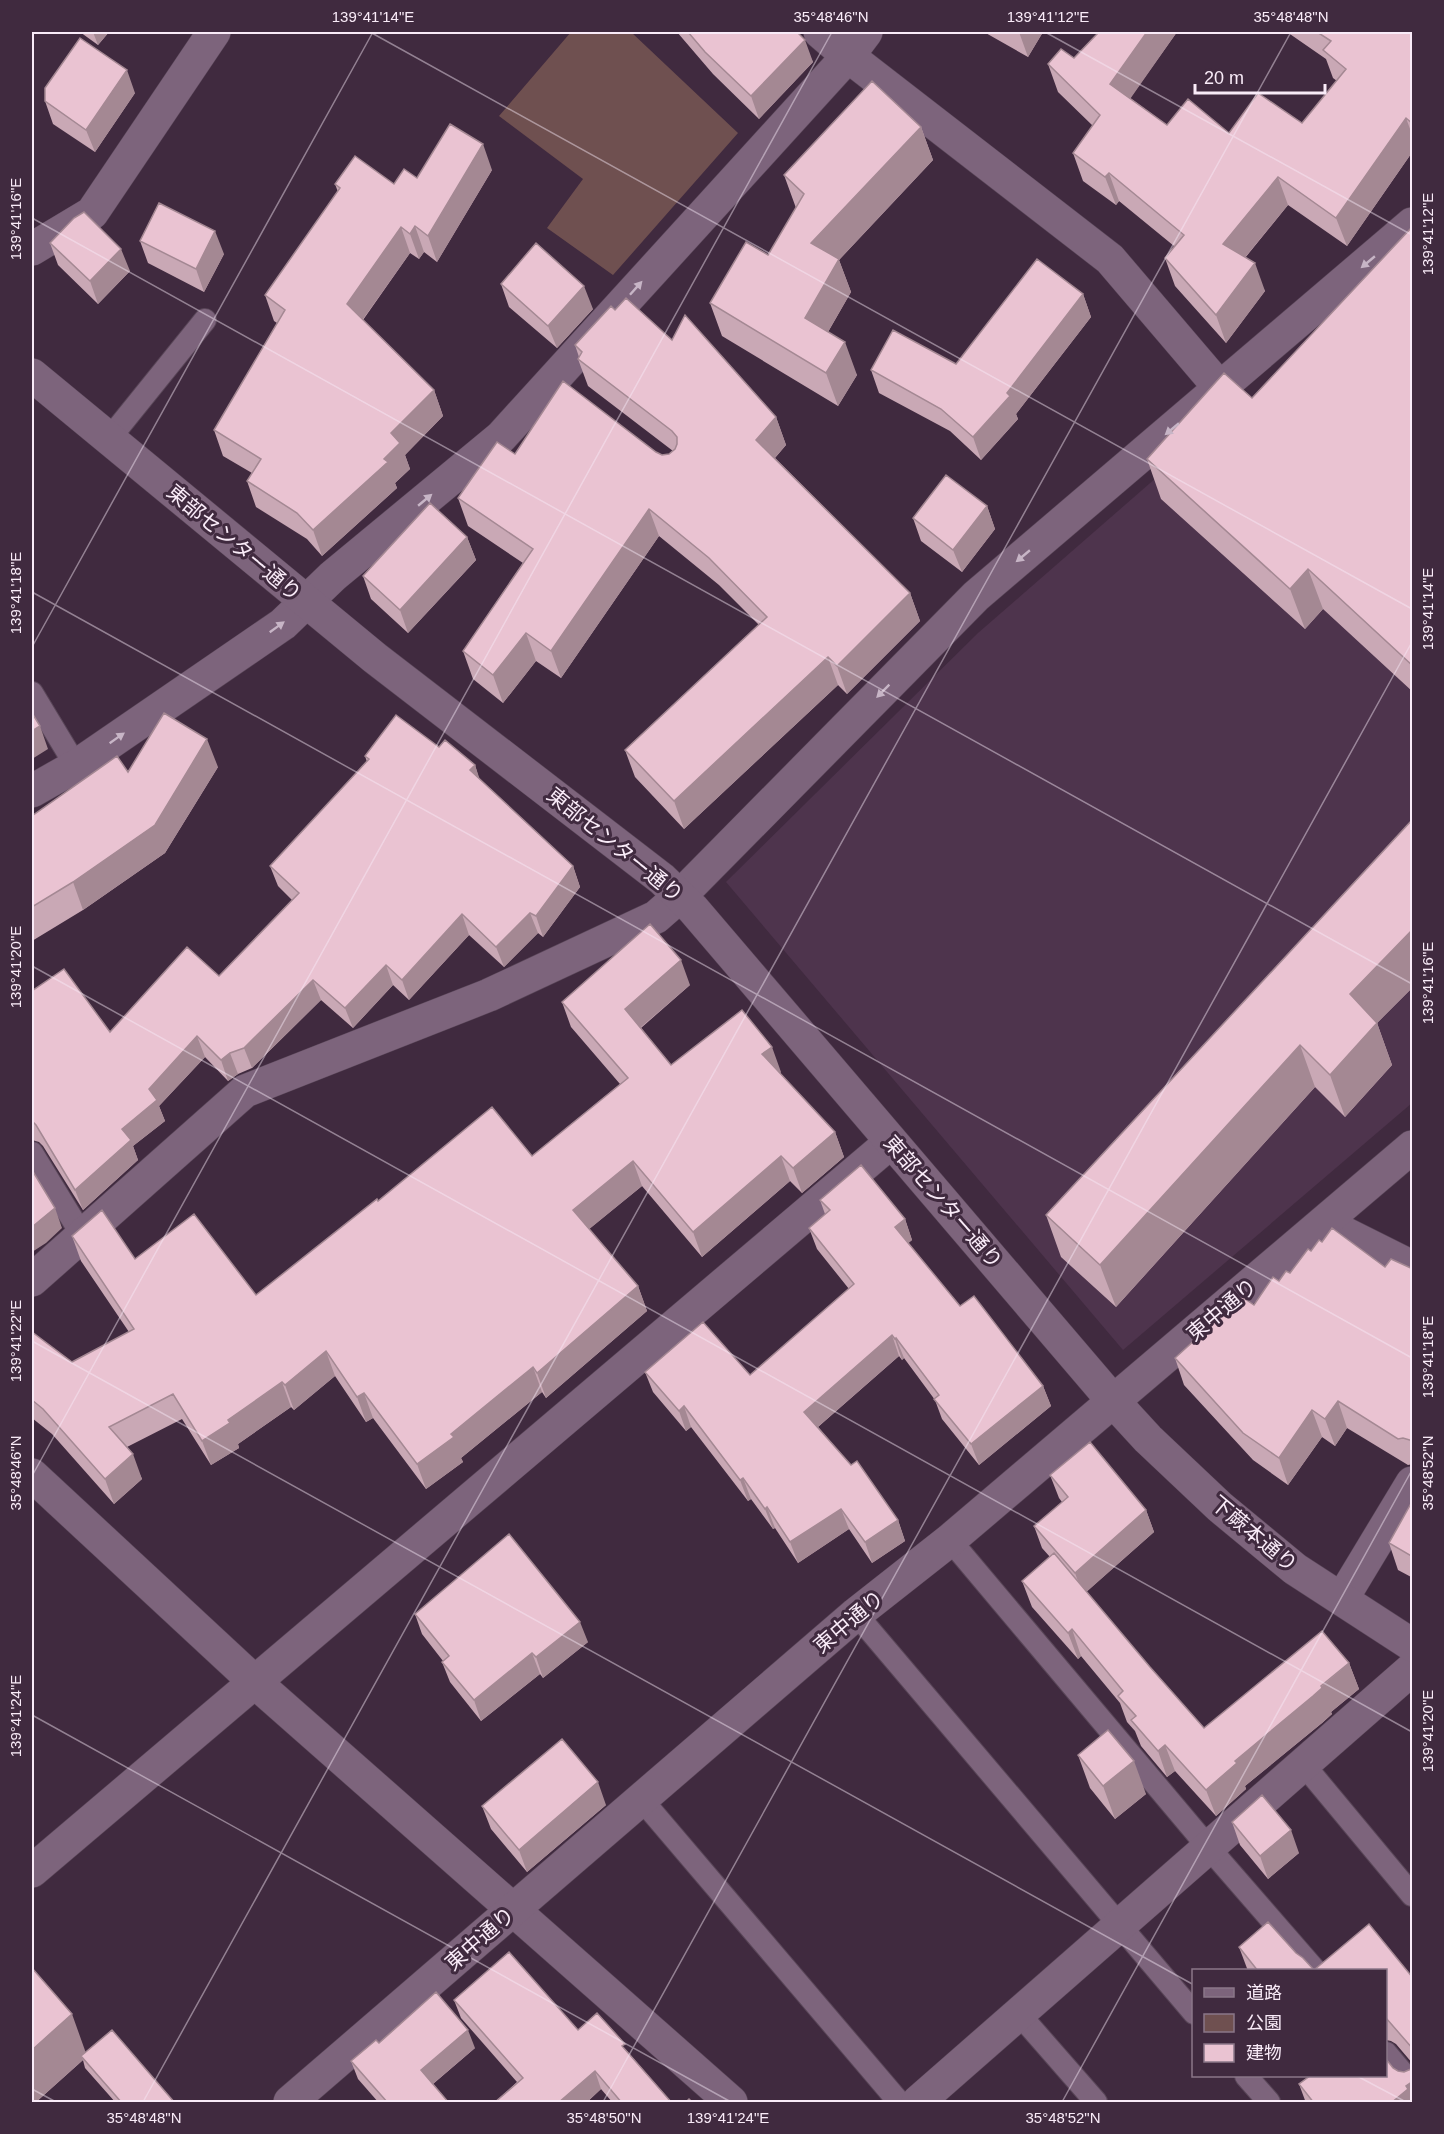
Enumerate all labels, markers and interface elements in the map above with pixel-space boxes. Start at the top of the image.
text: 139°41'14"E [332,8,414,25]
text: 35°48'46"N [793,8,869,25]
text: 139°41'12"E [1007,8,1089,25]
text: 35°48'48"N [1253,8,1329,25]
scale bar [1195,57,1326,95]
text: 20 m [1204,68,1244,88]
text: 139°41'16"E [7,178,24,260]
text: 139°41'12"E [1419,193,1436,275]
one-way arrow [1360,256,1376,269]
one-way arrow [629,281,642,296]
one-way arrow [1164,423,1179,436]
street label: 東部センター通り [163,480,306,605]
one-way arrow [417,494,432,507]
one-way arrow [1016,549,1031,562]
text: 139°41'18"E [7,552,24,634]
text: 139°41'14"E [1419,568,1436,650]
one-way arrow [270,622,285,634]
one-way arrow [876,683,890,697]
one-way arrow [109,733,125,744]
street label: 東部センター通り [543,783,688,906]
text: 139°41'20"E [7,926,24,1008]
text: 139°41'16"E [1419,942,1436,1024]
street label: 東部センター通り [880,1131,1007,1273]
street label: 東中通り [1182,1274,1261,1345]
text: 139°41'22"E [7,1300,24,1382]
text: 139°41'18"E [1419,1316,1436,1398]
text: 35°48'46"N [7,1435,24,1511]
text: 35°48'52"N [1419,1435,1436,1511]
street label: 下蕨本通り [1207,1491,1302,1576]
street label: 東中通り [809,1586,888,1657]
text: 139°41'24"E [7,1675,24,1757]
text: 139°41'20"E [1419,1690,1436,1772]
street label: 東中通り [440,1902,519,1975]
legend [1192,1969,1387,2077]
text: 道路 [1246,1983,1282,2003]
text: 公園 [1246,2013,1282,2033]
text: 建物 [1246,2043,1282,2063]
text: 35°48'48"N [106,2109,182,2126]
text: 35°48'50"N [566,2109,642,2126]
text: 139°41'24"E [687,2109,769,2126]
text: 35°48'52"N [1025,2109,1101,2126]

